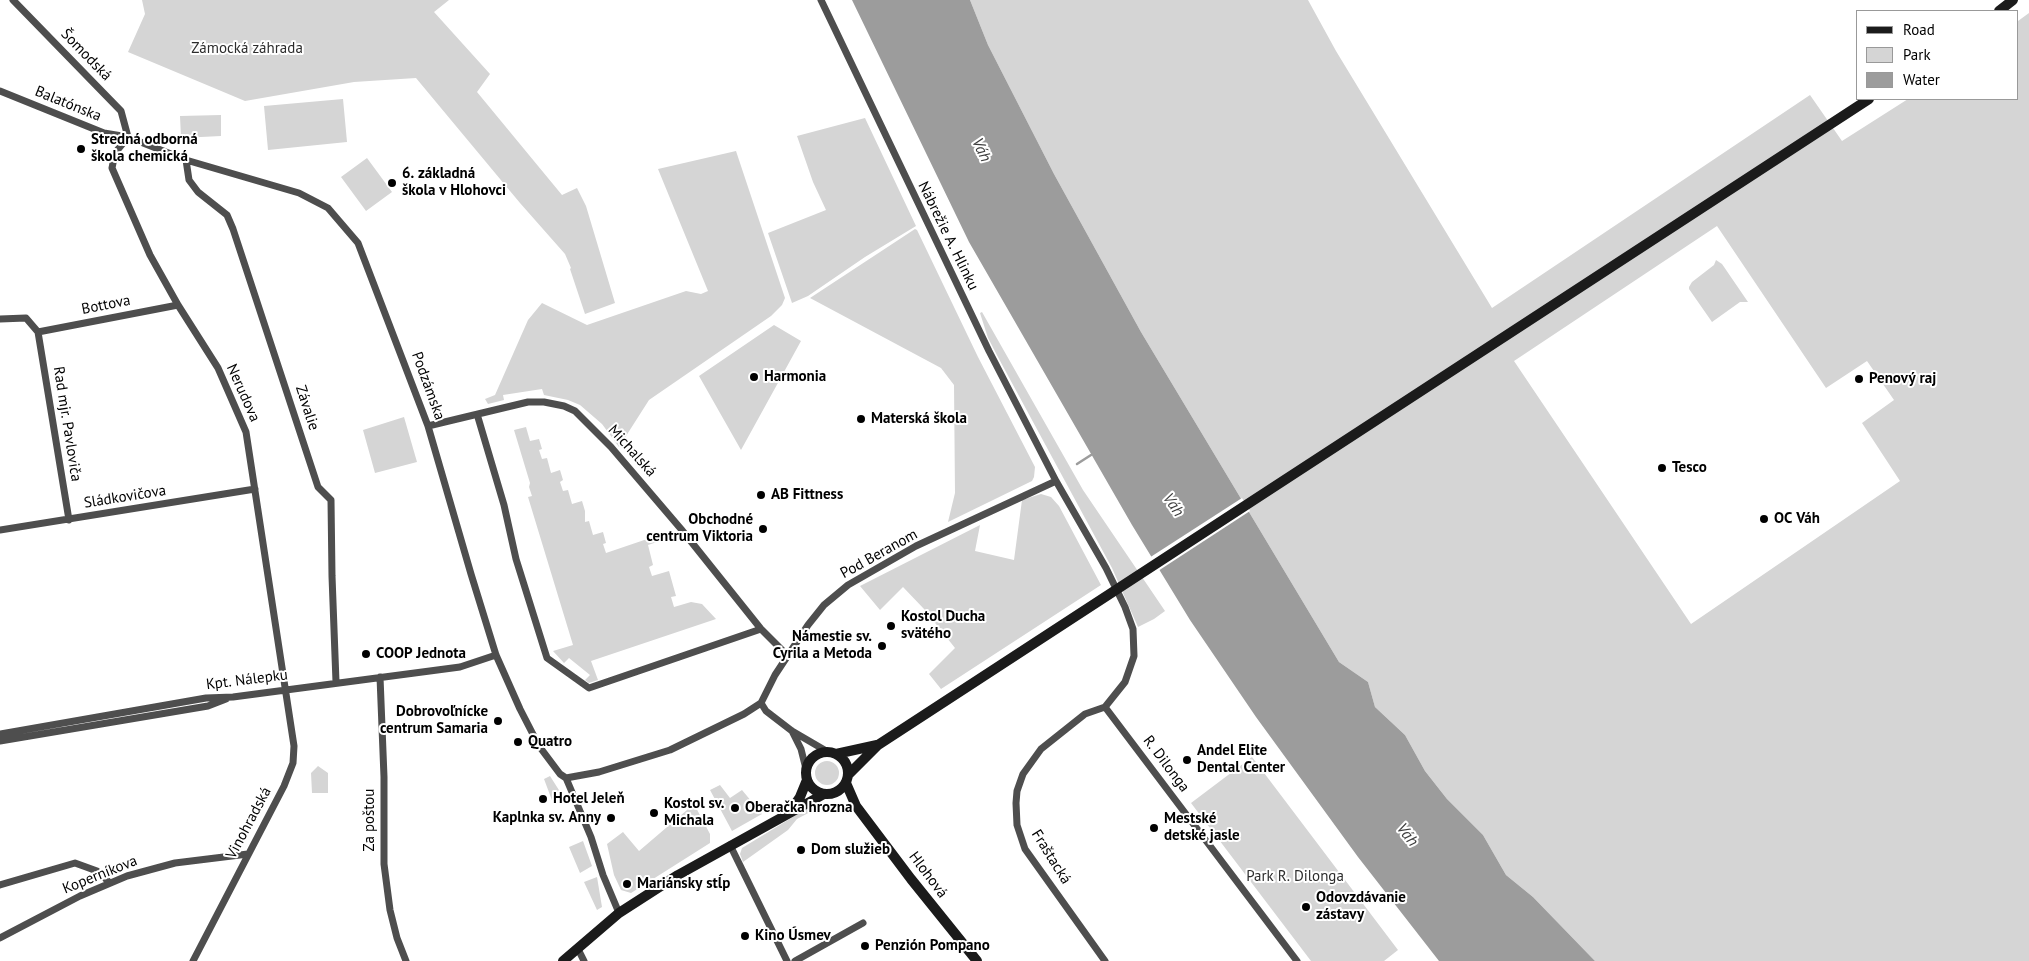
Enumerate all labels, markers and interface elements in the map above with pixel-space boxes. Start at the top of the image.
legend [1856,10,2019,100]
text: Road [1903,20,1935,39]
street label: Šomodská [57,25,115,85]
park label: Zámocká záhrada [191,40,303,58]
text: Park [1903,45,1931,64]
text: Water [1903,70,1940,89]
street label: Balatónska [32,83,104,125]
place label: Stredná odborná škola chemická [91,131,198,166]
water label: Váh [967,135,995,165]
marker: Stredná odborná škola chemická [75,143,87,155]
place label: 6. základná škola v Hlohovci [402,165,506,200]
marker: 6. základná škola v Hlohovci [386,177,398,189]
street label: Nábrežie A. Hlinku [914,179,982,293]
street label: Bottova [80,291,132,319]
street label: Podzámska [407,349,449,423]
street label: Nerudova [222,361,264,425]
street label: Rad mjr. Pavloviča [49,365,85,483]
place label: Harmonia [764,368,826,386]
place label: Penový raj [1869,370,1936,388]
marker: Harmonia [748,371,760,383]
marker: Penový raj [1853,373,1865,385]
street label: Závalie [291,383,323,433]
place label: Materská škola [871,410,967,428]
marker: Materská škola [855,413,867,425]
street label: Michalská [604,421,660,481]
place label: Tesco [1672,459,1707,477]
marker: Tesco [1656,462,1668,474]
street label: Sládkovičova [83,482,167,512]
place label: AB Fittness [771,486,843,504]
marker: AB Fittness [755,489,767,501]
water label: Váh [1158,490,1188,520]
place label: OC Váh [1774,510,1820,528]
place label: Obchodné centrum Viktoria [646,511,753,546]
marker: OC Váh [1758,513,1770,525]
marker: Obchodné centrum Viktoria [757,523,769,535]
street label: Pod Beranom [837,525,921,583]
place label: Kostol Ducha svätého [901,608,985,643]
marker: Kostol Ducha svätého [885,620,897,632]
place label: Námestie sv. Cyrila a Metoda [773,628,872,663]
marker: Námestie sv. Cyrila a Metoda [876,640,888,652]
place label: COOP Jednota [376,645,466,663]
marker: COOP Jednota [360,648,372,660]
street label: Kpt. Nálepku [205,666,289,694]
place label: Dobrovoľnícke centrum Samaria [380,703,488,738]
marker: Dobrovoľnícke centrum Samaria [492,715,504,727]
street label: R. Dilonga [1139,732,1193,796]
place label: Quatro [528,733,572,751]
marker: Quatro [512,736,524,748]
place label: Andel Elite Dental Center [1197,742,1285,777]
marker: Andel Elite Dental Center [1181,754,1193,766]
street label: Vinohradská [223,784,275,862]
street label: Za poštou [361,789,379,851]
place label: Hotel Jeleň [553,790,625,808]
marker: Hotel Jeleň [537,793,549,805]
place label: Kostol sv. Michala [664,795,724,830]
place label: Oberačka hrozna [745,799,852,817]
marker: Oberačka hrozna [729,802,741,814]
marker: Kostol sv. Michala [648,807,660,819]
place label: Kaplnka sv. Anny [493,809,601,827]
place label: Mestské detské jasle [1164,810,1240,845]
marker: Kaplnka sv. Anny [605,812,617,824]
water label: Váh [1392,819,1422,851]
marker: Mestské detské jasle [1148,822,1160,834]
street label: Fraštacká [1027,827,1075,887]
place label: Dom služieb [811,841,890,859]
marker: Dom služieb [795,844,807,856]
street label: Hlohová [905,848,951,902]
street label: Koperníkova [60,852,140,898]
park label: Park R. Dilonga [1246,868,1344,886]
place label: Mariánsky stĺp [637,875,730,893]
marker: Mariánsky stĺp [621,878,633,890]
place label: Odovzdávanie zástavy [1316,889,1406,924]
marker: Odovzdávanie zástavy [1300,901,1312,913]
place label: Kino Úsmev [755,927,831,945]
marker: Kino Úsmev [739,930,751,942]
place label: Penzión Pompano [875,937,990,955]
marker: Penzión Pompano [859,940,871,952]

